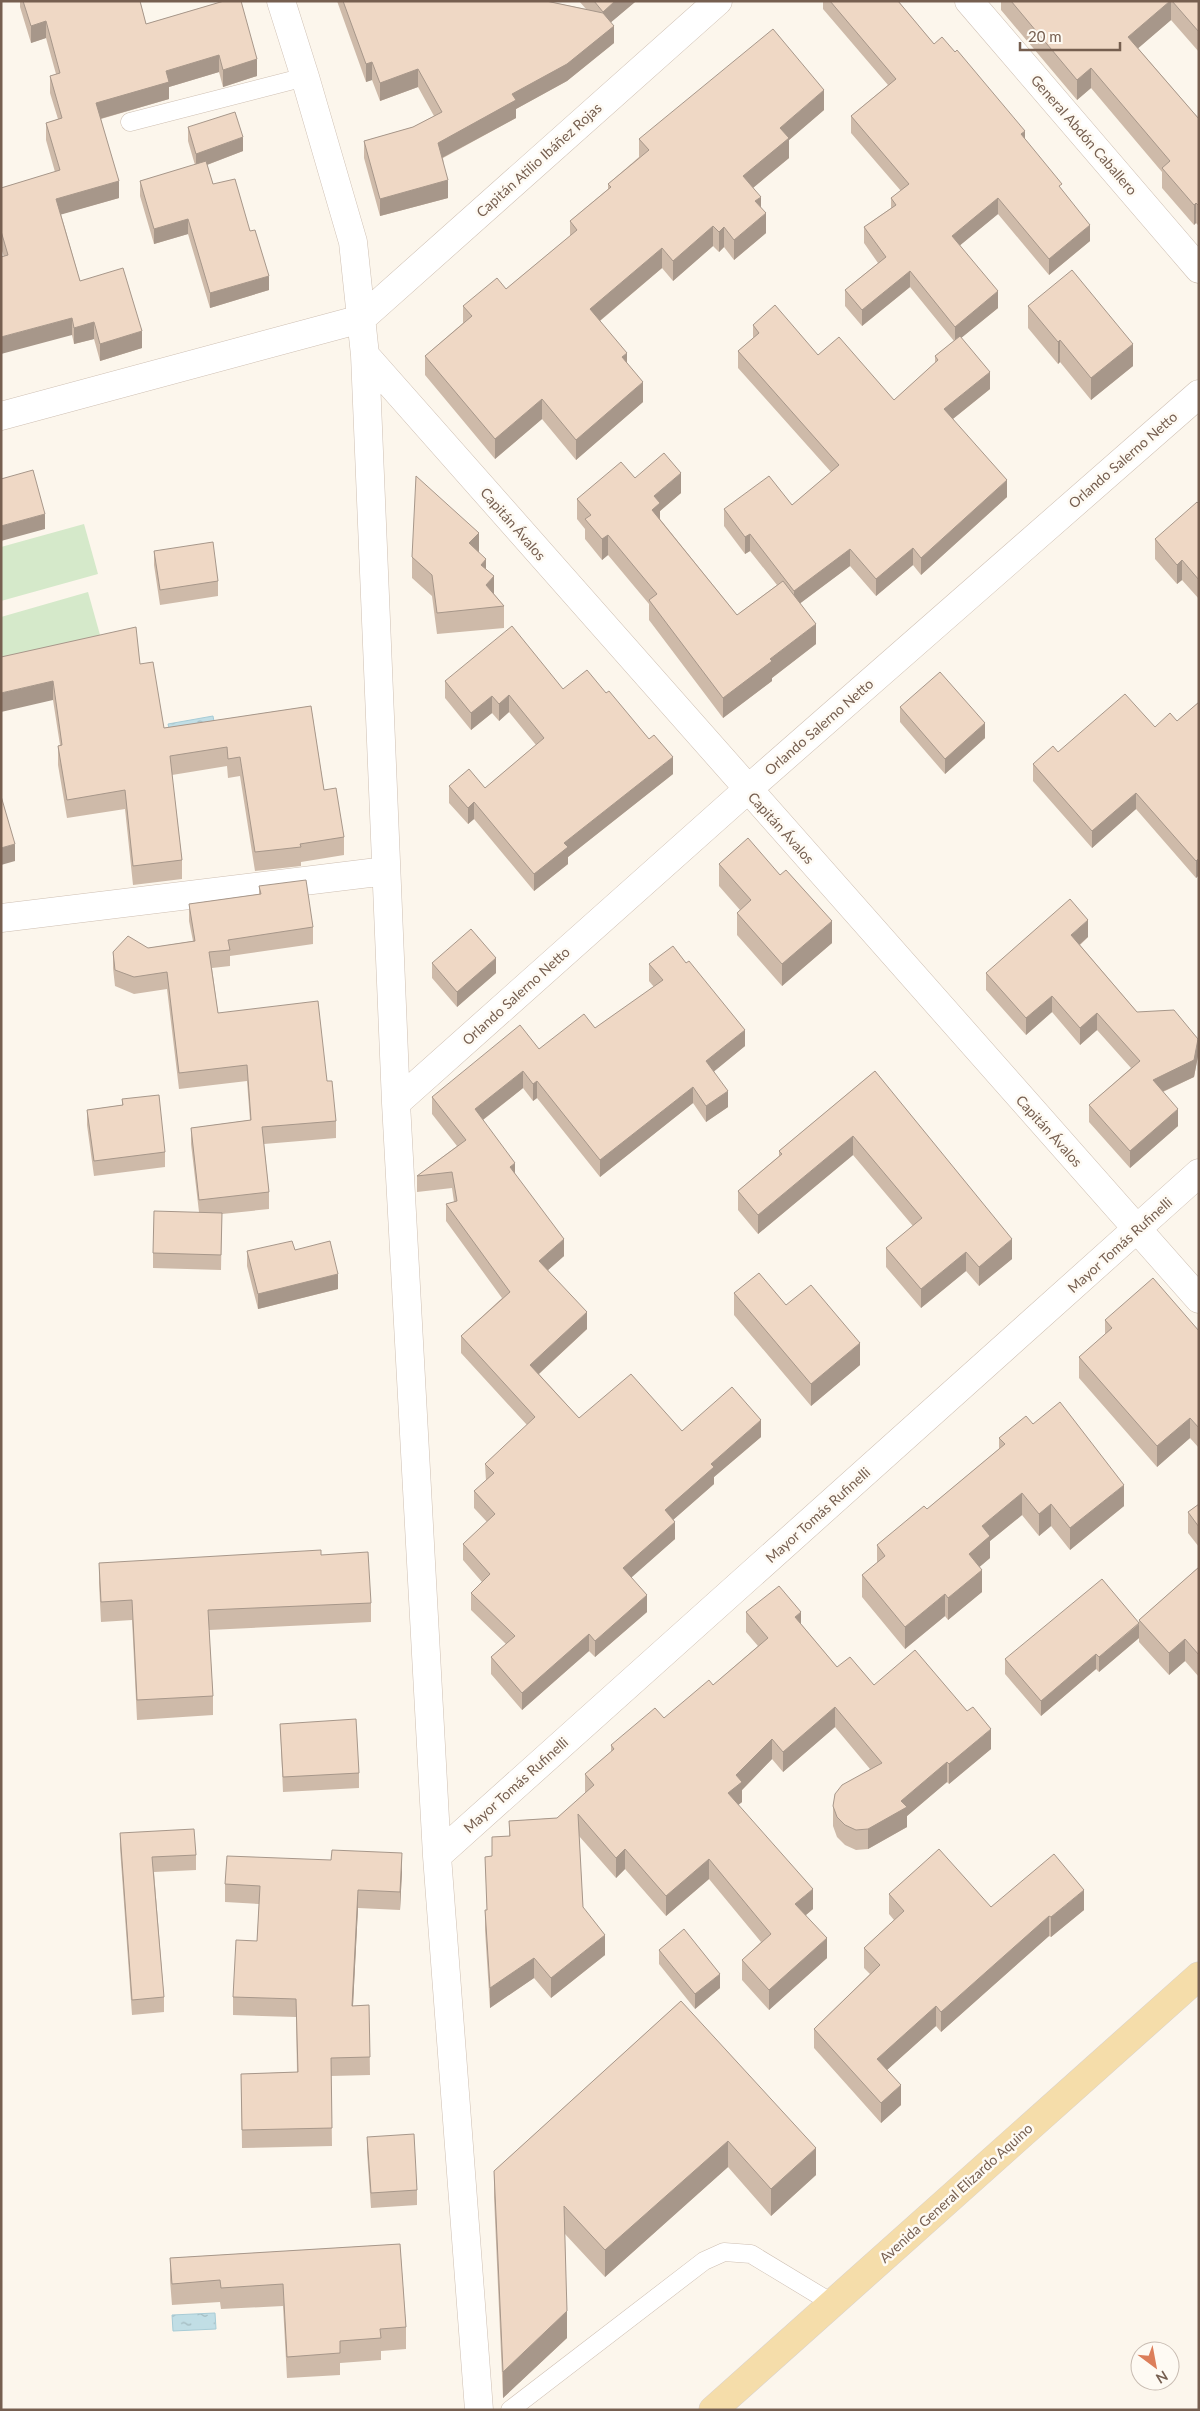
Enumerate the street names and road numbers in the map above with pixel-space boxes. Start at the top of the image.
street label: General Abdón Caballero [1028,71,1141,198]
street label: Capitán Atilio Ibáñez Rojas [473,99,605,220]
street label: Orlando Salerno Netto [1065,408,1181,511]
street label: Capitán Ávalos [477,484,550,563]
street label: Orlando Salerno Netto [761,675,877,778]
street label: Capitán Ávalos [745,788,818,867]
street label: Orlando Salerno Netto [459,943,573,1048]
street label: Capitán Ávalos [1013,1091,1086,1170]
street label: Mayor Tomás Rufinelli [1064,1193,1175,1296]
street label: Mayor Tomás Rufinelli [762,1463,873,1566]
street label: Mayor Tomás Rufinelli [460,1733,571,1836]
street label: Avenida General Elizardo Aquino [876,2119,1036,2266]

